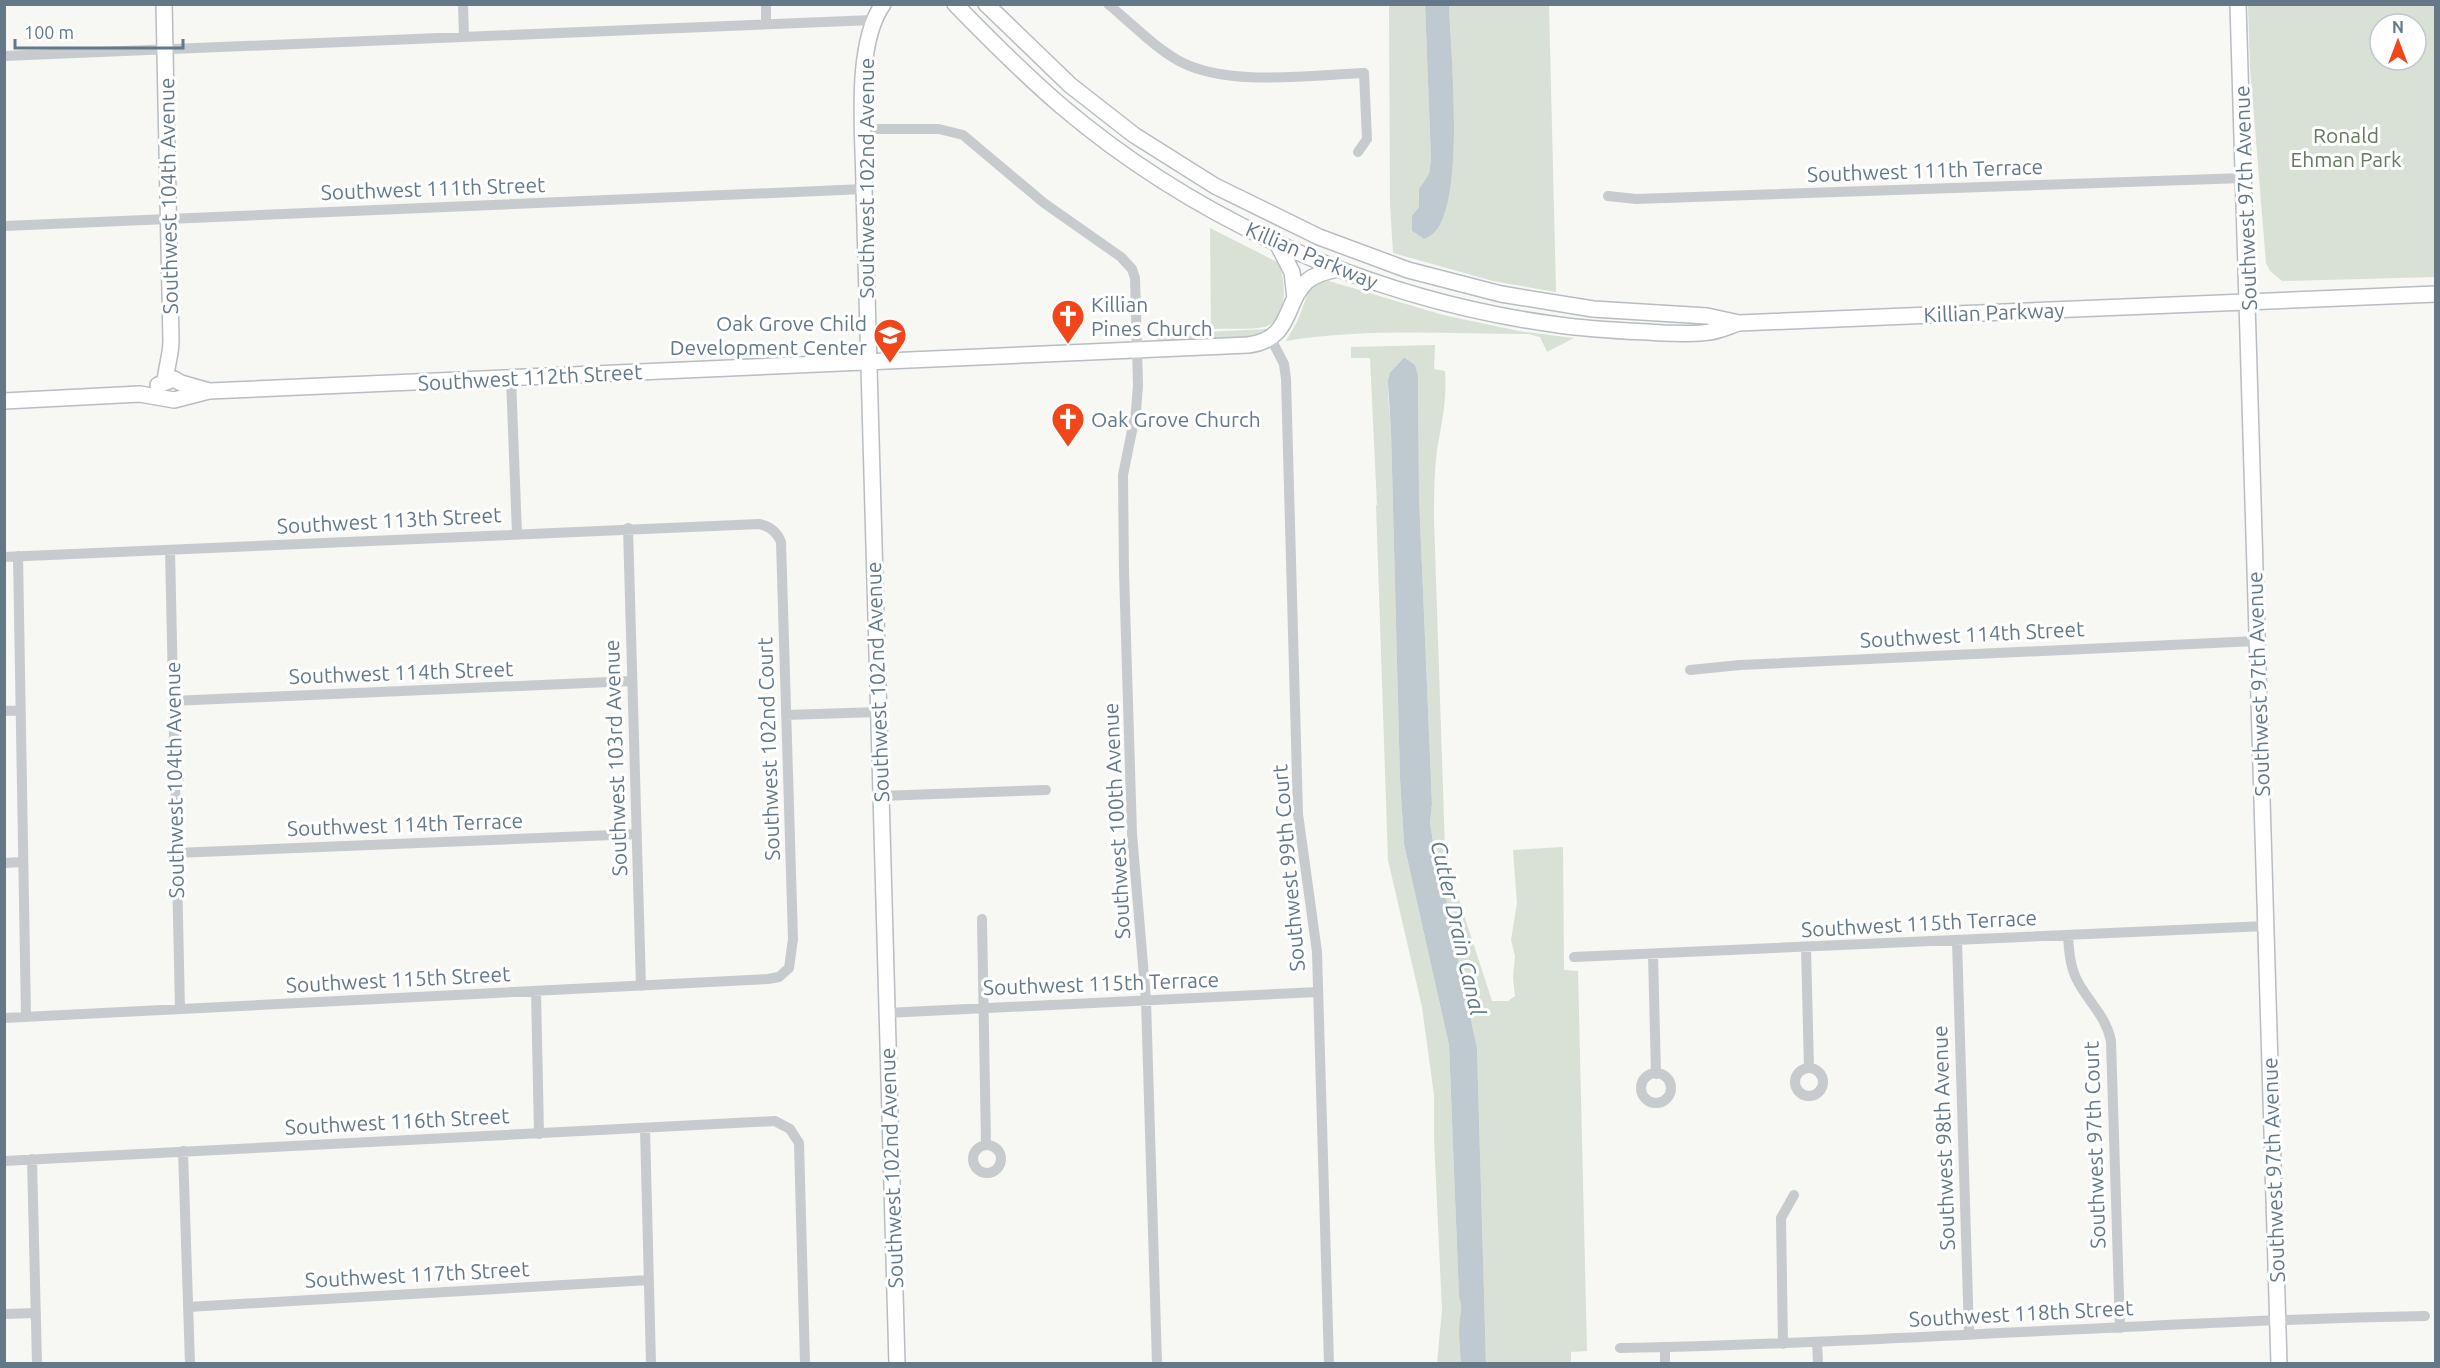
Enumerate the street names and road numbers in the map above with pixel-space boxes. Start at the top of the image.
street label: Southwest 102nd Avenue [854,58,878,298]
street label: Southwest 104th Avenue [154,77,182,315]
street label: Southwest 97th Avenue [2229,85,2261,311]
street label: Southwest 111th Terrace [1806,154,2044,186]
street label: Southwest 111th Street [320,172,546,204]
street label: Killian Parkway [1242,216,1382,294]
street label: Killian Parkway [1923,298,2065,326]
street label: Southwest 112th Street [417,359,643,395]
street label: Southwest 113th Street [276,502,502,538]
street label: Southwest 102nd Avenue [861,561,893,803]
street label: Southwest 97th Avenue [2242,571,2274,797]
street label: Southwest 114th Street [1859,616,2085,652]
street label: Southwest 102nd Court [752,637,784,861]
street label: Southwest 103rd Avenue [599,639,631,877]
street label: Southwest 114th Street [288,656,514,688]
street label: Southwest 104th Avenue [160,661,188,899]
street label: Southwest 100th Avenue [1098,702,1134,940]
street label: Southwest 99th Court [1267,764,1309,972]
street label: Southwest 114th Terrace [286,808,524,840]
street label: Southwest 115th Terrace [1800,905,2038,941]
street label: Southwest 115th Street [285,961,511,997]
street label: Southwest 115th Terrace [982,967,1220,999]
street label: Southwest 98th Avenue [1927,1025,1959,1251]
street label: Southwest 97th Court [2078,1041,2110,1249]
street label: Southwest 102nd Avenue [875,1047,907,1289]
street label: Southwest 97th Avenue [2257,1057,2289,1283]
street label: Southwest 116th Street [284,1103,510,1139]
street label: Southwest 117th Street [304,1256,530,1292]
street label: Southwest 118th Street [1908,1295,2134,1331]

